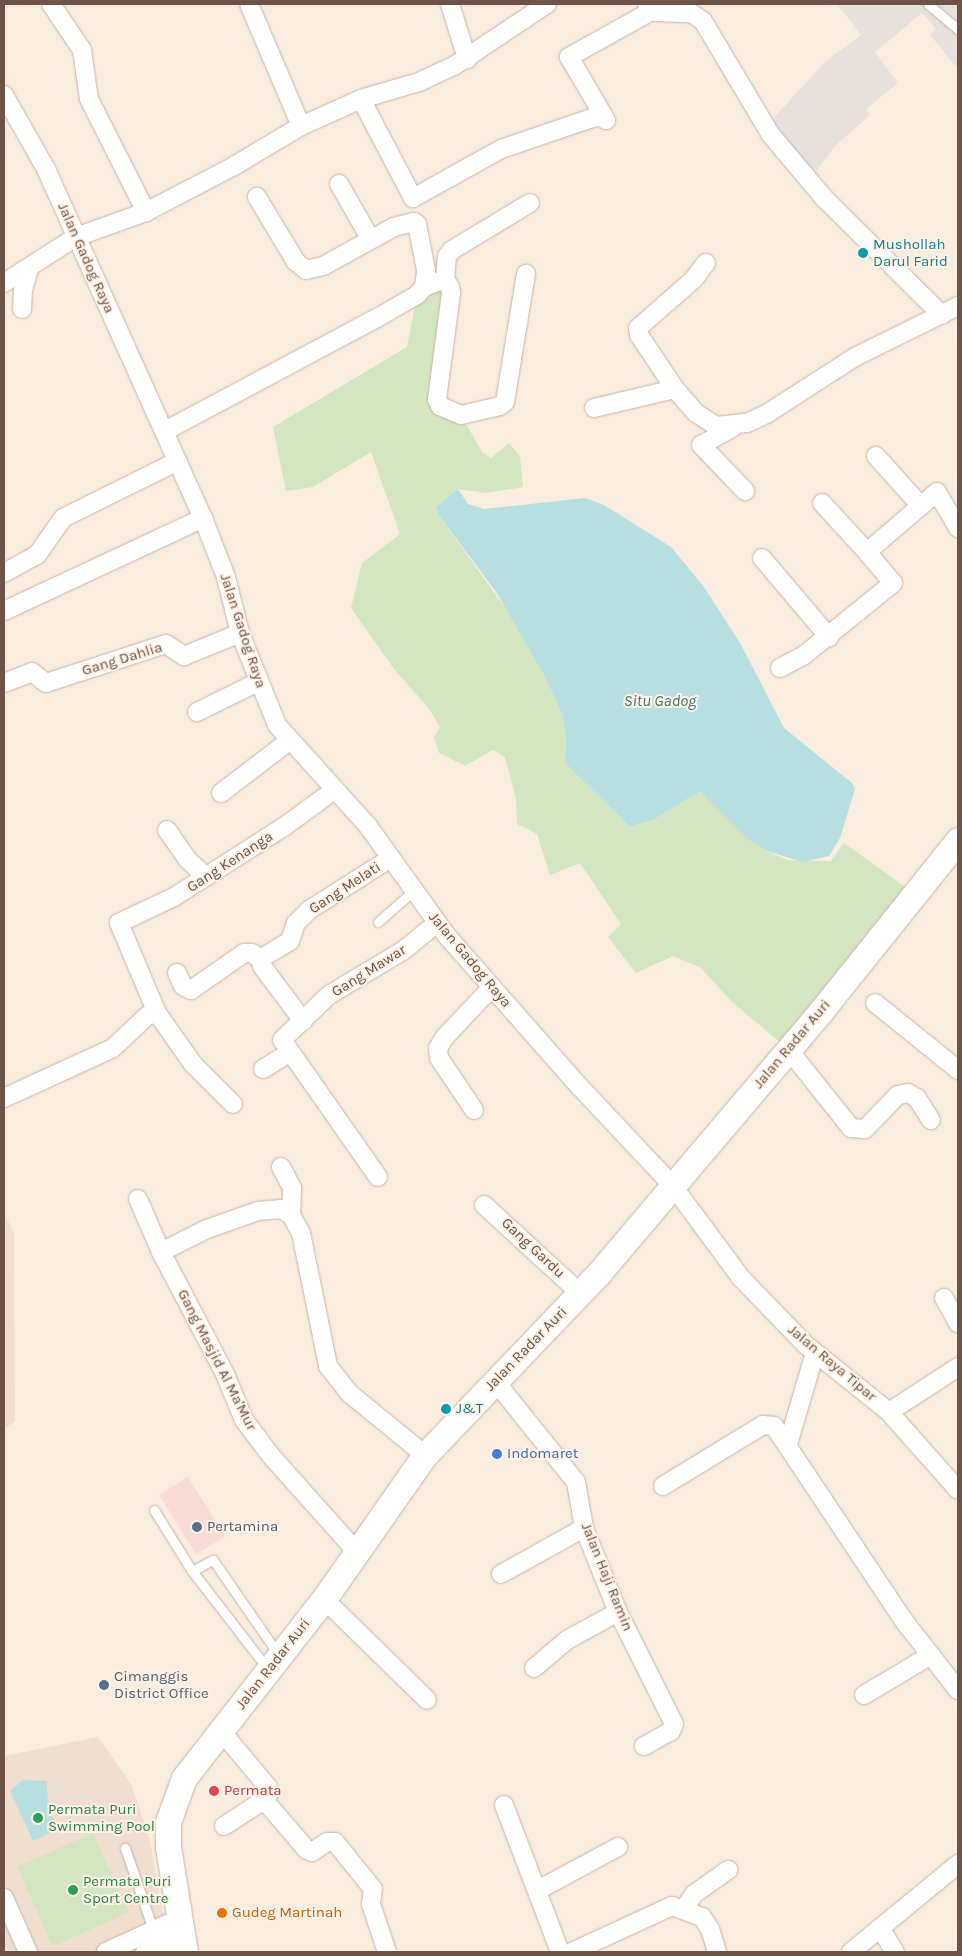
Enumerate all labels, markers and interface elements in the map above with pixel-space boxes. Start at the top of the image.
street label: Jalan Gadog Raya [54,200,118,316]
place label: Mushollah Darul Farid [873,235,948,270]
marker: Mushollah Darul Farid [857,247,869,259]
street label: Jalan Gadog Raya [216,572,270,690]
street label: Gang Dahlia [80,638,164,680]
water label: Situ Gadog [624,691,696,711]
street label: Gang Kenanga [184,828,276,896]
street label: Gang Melati [306,858,384,918]
street label: Jalan Gadog Raya [425,909,515,1011]
street label: Gang Mawar [328,941,410,1001]
street label: Jalan Radar Auri [750,996,834,1092]
street label: Gang Gardu [497,1214,569,1282]
street label: Gang Masjid Al Ma'Mur [174,1286,260,1434]
street label: Jalan Radar Auri [481,1303,571,1395]
street label: Jalan Raya Tipar [784,1321,880,1405]
place label: J&T [456,1400,483,1418]
marker: J&T [440,1403,452,1415]
place label: Indomaret [507,1445,578,1463]
marker: Indomaret [491,1448,503,1460]
place label: Pertamina [207,1518,278,1536]
street label: Jalan Haji Ramin [577,1520,637,1634]
marker: Pertamina [191,1521,203,1533]
street label: Jalan Radar Auri [232,1615,314,1713]
place label: Cimanggis District Office [114,1667,209,1702]
marker: Cimanggis District Office [98,1679,110,1691]
place label: Permata [224,1782,282,1800]
marker: Permata [208,1785,220,1797]
place label: Permata Puri Swimming Pool [48,1800,155,1835]
marker: Permata Puri Swimming Pool [32,1812,44,1824]
place label: Permata Puri Sport Centre [83,1872,171,1907]
marker: Permata Puri Sport Centre [67,1884,79,1896]
place label: Gudeg Martinah [232,1904,342,1922]
marker: Gudeg Martinah [216,1907,228,1919]

